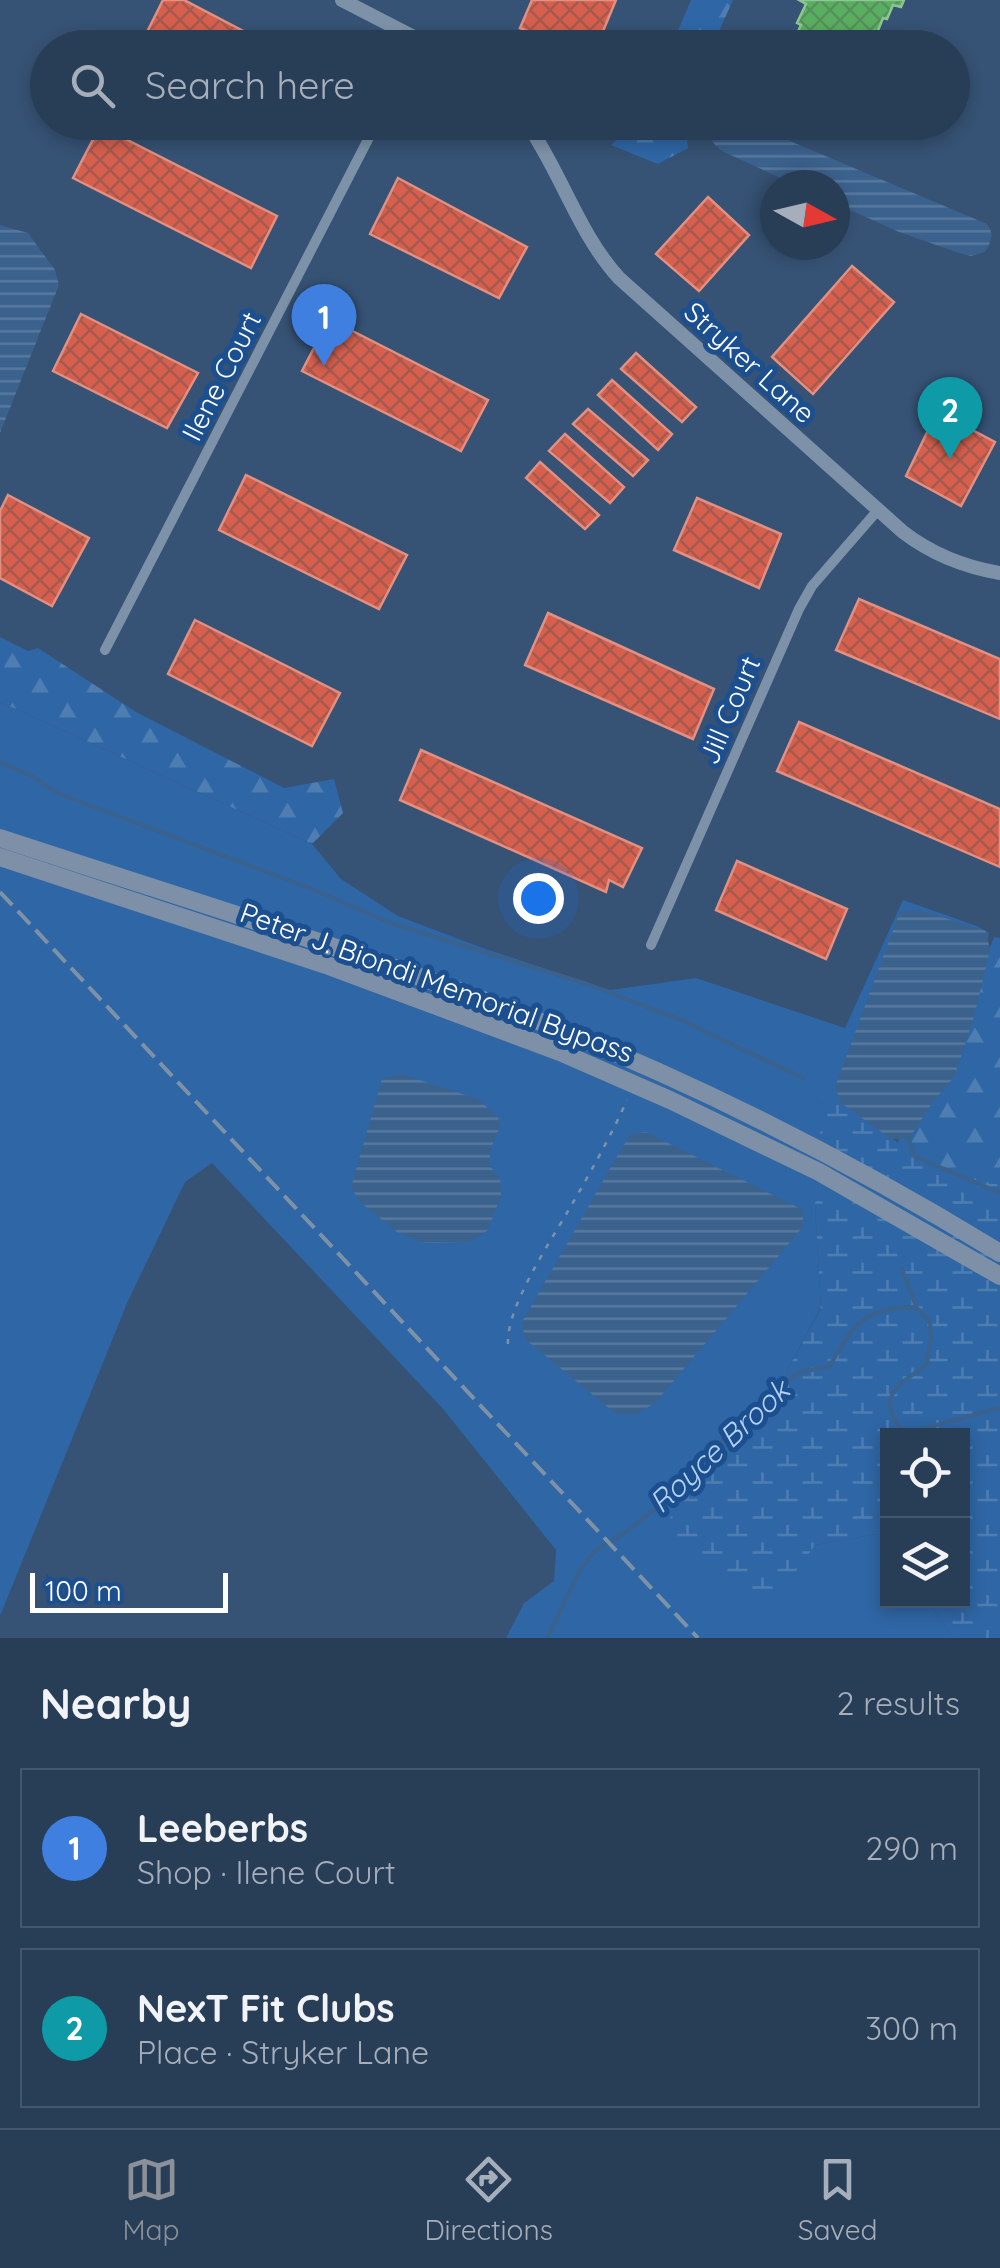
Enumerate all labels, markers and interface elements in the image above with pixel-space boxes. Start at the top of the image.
search box [30,30,970,140]
icon: search [65,58,120,113]
text: Search here [145,61,355,109]
north arrow [760,170,850,260]
pin: 1 [292,284,356,366]
street label: Stryker Lane [677,294,823,430]
street label: Ilene Court [174,306,268,446]
pin: 2 [918,376,982,459]
street label: Jill Court [691,651,767,769]
your location [513,873,564,924]
street label: Peter J. Biondi Memorial Bypass [236,894,638,1070]
water label: Royce Brook [641,1369,799,1521]
map controls [880,1428,970,1608]
button: locate [880,1428,970,1518]
button: layers [880,1518,970,1608]
scale bar [30,1568,228,1612]
text: 100 m [45,1573,122,1608]
text: Nearby [40,1677,191,1730]
text: 2 results [837,1683,960,1723]
text: Leeberbs [137,1804,308,1852]
text: 1 [68,1828,81,1868]
text: 290 m [865,1828,958,1868]
text: Shop · Ilene Court [137,1852,396,1892]
text: NexT Fit Clubs [137,1984,395,2032]
text: 2 [65,2008,84,2048]
text: 300 m [865,2008,958,2048]
text: Place · Stryker Lane [137,2032,429,2072]
tab: Map [122,2152,180,2247]
tab: Directions [424,2152,553,2247]
tab: Saved [798,2152,878,2247]

